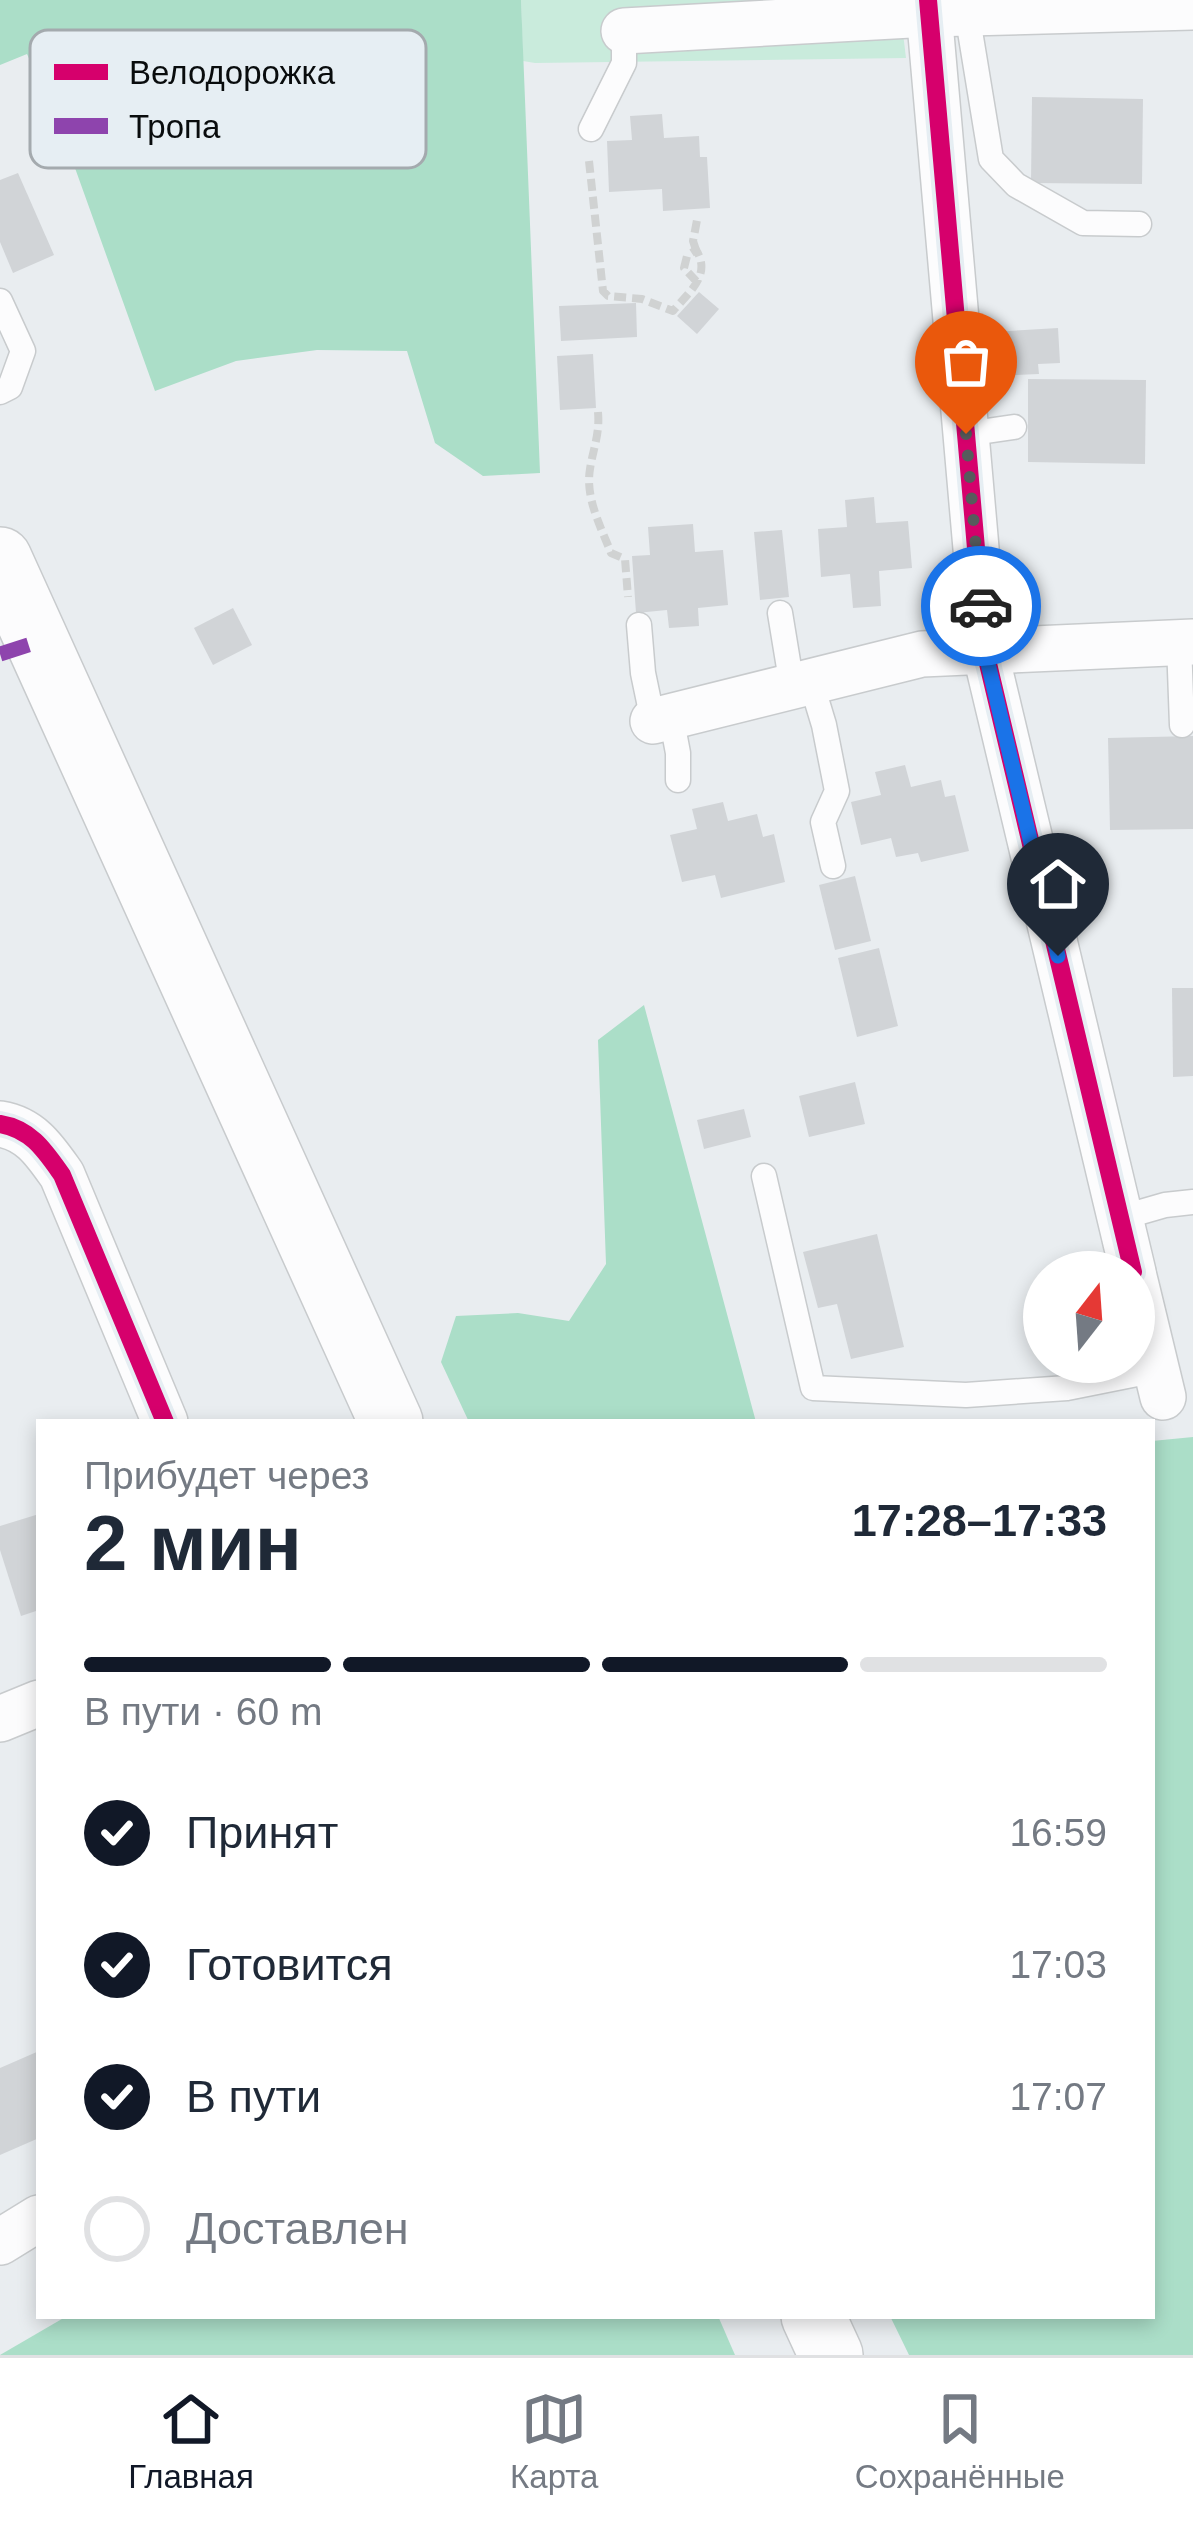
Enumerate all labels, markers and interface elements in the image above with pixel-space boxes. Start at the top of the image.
legend [30,30,426,168]
text: Велодорожка [129,54,336,91]
text: Тропа [129,108,221,145]
pin [915,311,1017,434]
icon: bag [933,329,999,395]
courier [921,546,1041,666]
icon: car [948,573,1014,639]
pin [1007,833,1109,956]
icon: home [1025,851,1091,917]
north arrow [1023,1251,1155,1383]
map controls [1023,1251,1155,1383]
text: Прибудет через [84,1454,369,1497]
text: 17:28–17:33 [852,1495,1107,1546]
text: 2 мин [84,1499,302,1587]
text: В пути · 60 m [84,1690,322,1733]
icon: check [84,1800,150,1866]
text: Принят [186,1807,338,1858]
text: 16:59 [1009,1811,1107,1854]
icon: check [84,1932,150,1998]
text: Готовится [186,1939,393,1990]
text: 17:03 [1009,1943,1107,1986]
icon: check [84,2064,150,2130]
text: В пути [186,2071,321,2122]
text: 17:07 [1009,2075,1107,2118]
text: Доставлен [186,2203,409,2254]
tab: Главная [128,2386,254,2496]
tab: Карта [510,2386,598,2496]
tab: Сохранённые [855,2386,1065,2496]

